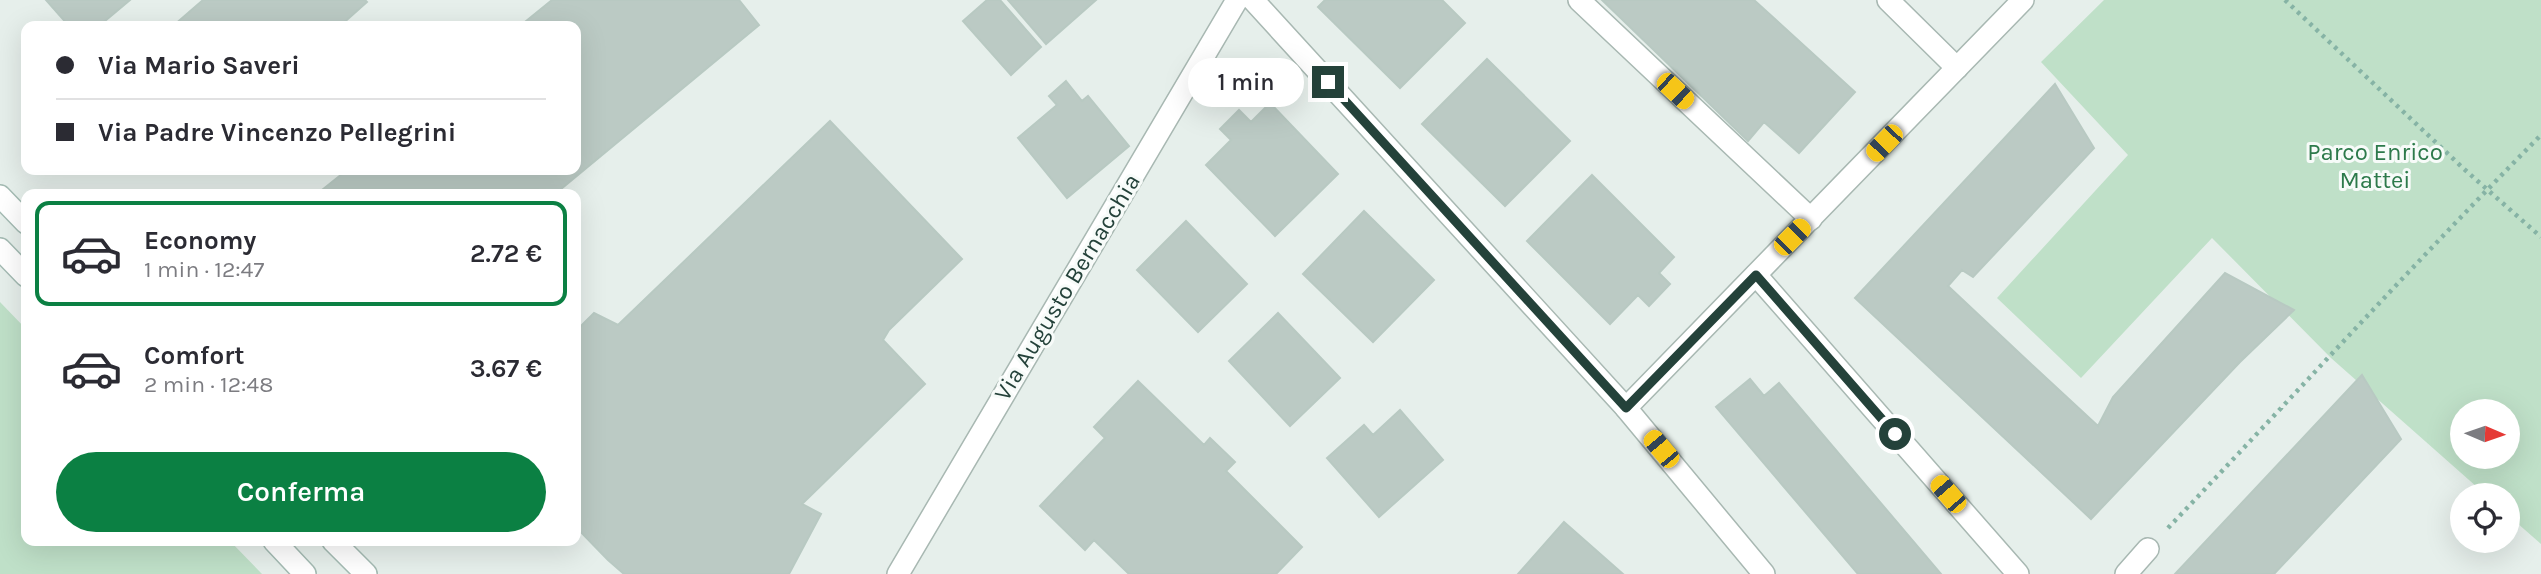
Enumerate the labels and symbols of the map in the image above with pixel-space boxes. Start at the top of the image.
callout: 1 min [1188,57,1304,106]
route end [1312,66,1344,98]
car [1653,69,1698,113]
car [1862,121,1907,165]
park label: Parco Enrico Mattei [2307,138,2443,194]
street label: Via Augusto Bernacchia [988,169,1146,405]
car [1770,215,1815,259]
north arrow [2450,399,2520,469]
route start [1879,418,1911,450]
car [1640,426,1683,472]
car [1927,471,1970,517]

